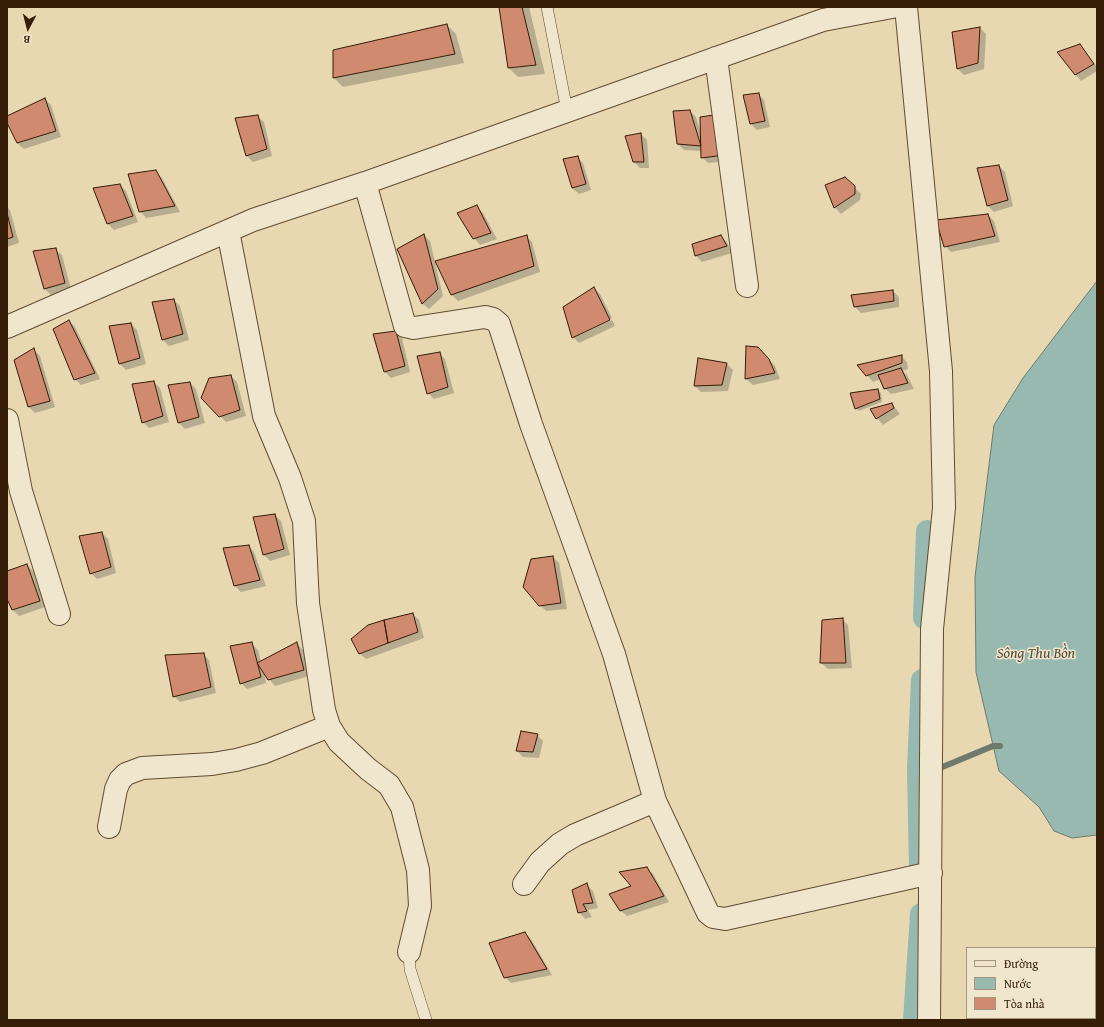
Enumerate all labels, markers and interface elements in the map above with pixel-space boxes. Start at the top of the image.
north arrow [8,8,48,48]
text: B [22,32,31,48]
water label: Sông Thu Bồn [997,645,1075,663]
legend [966,947,1096,1019]
text: Đường [1004,955,1038,972]
text: Nước [1004,975,1031,992]
text: Tòa nhà [1004,995,1044,1012]

